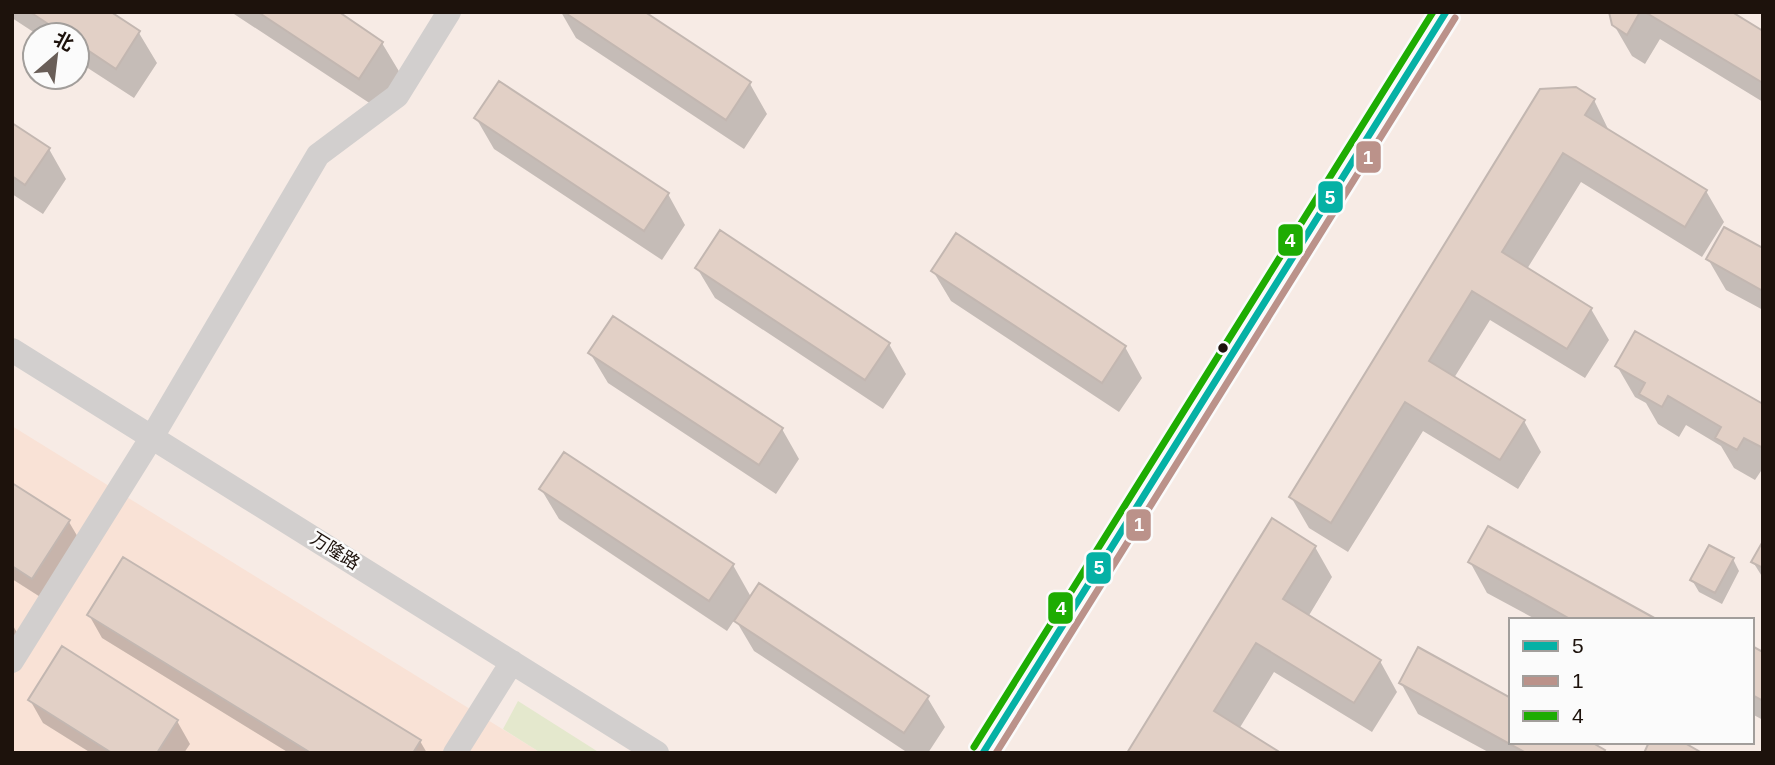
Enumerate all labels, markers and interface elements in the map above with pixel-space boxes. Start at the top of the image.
north arrow [21,21,91,91]
text: 北 [50,28,77,55]
line badge: 1 [1355,140,1382,174]
text: 1 [1363,147,1374,168]
line badge: 5 [1317,180,1344,214]
text: 5 [1325,187,1336,208]
line badge: 4 [1277,223,1304,257]
text: 4 [1285,230,1296,251]
unlabelled marker [1216,341,1230,355]
line badge: 1 [1125,508,1152,542]
text: 1 [1134,514,1145,535]
street label: 万隆路 [307,528,363,574]
line badge: 5 [1085,551,1112,585]
text: 5 [1094,557,1105,578]
line badge: 4 [1047,591,1074,625]
text: 4 [1056,598,1067,619]
legend [1509,618,1754,744]
text: 5 [1572,634,1584,657]
text: 1 [1572,669,1584,692]
text: 4 [1572,704,1584,727]

